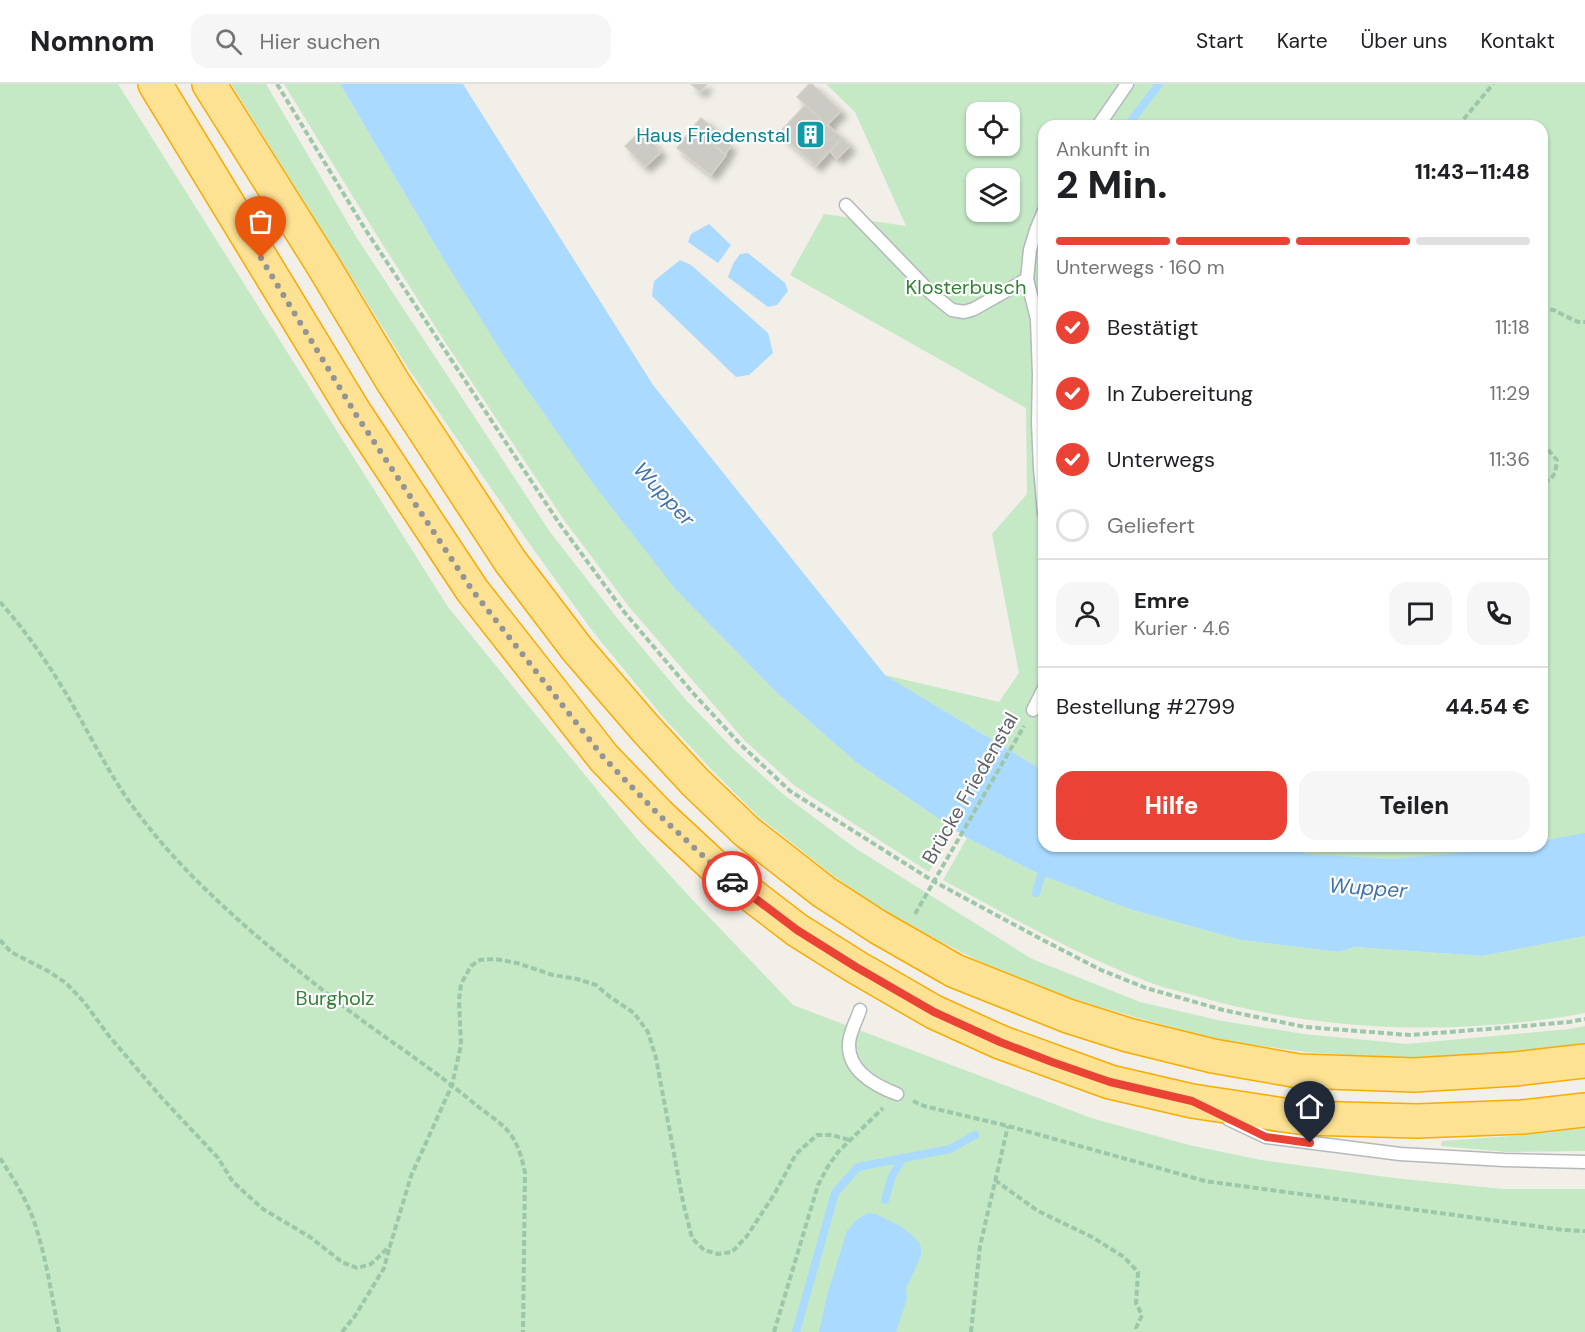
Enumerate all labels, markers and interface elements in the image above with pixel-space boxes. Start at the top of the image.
search box [191,14,611,68]
text: Nomnom [30,23,155,60]
icon: search [212,25,245,58]
text: Hier suchen [260,27,380,56]
text: Start [1196,27,1244,55]
text: Karte [1277,27,1328,55]
text: Über uns [1361,27,1447,55]
text: Kontakt [1480,27,1555,55]
map controls [966,102,1020,222]
button: locate [966,102,1020,156]
building icon: Haus Friedenstal [795,119,827,151]
place label: Haus Friedenstal [636,122,790,148]
text: Ankunft in [1056,136,1150,162]
text: 11:43–11:48 [1415,157,1530,186]
text: 2 Min. [1056,159,1167,210]
button: layers [966,168,1020,222]
pin [235,196,286,258]
icon: bag [244,205,277,238]
text: Unterwegs · 160 m [1056,254,1225,280]
park label: Klosterbusch [906,274,1026,300]
icon: check [1056,311,1089,344]
text: Bestätigt [1107,313,1198,342]
text: 11:18 [1495,314,1530,340]
icon: check [1056,377,1089,410]
text: In Zubereitung [1107,379,1253,408]
text: 11:29 [1490,380,1530,406]
icon: check [1056,443,1089,476]
text: Unterwegs [1107,445,1215,474]
text: 11:36 [1489,446,1530,472]
water label: Wupper [627,456,702,533]
text: Geliefert [1107,511,1195,540]
button: person [1056,582,1119,645]
button: chat [1389,582,1452,645]
button: phone [1467,582,1530,645]
text: Emre [1134,586,1190,615]
text: Kurier · 4.6 [1134,615,1230,641]
text: Bestellung #2799 [1056,692,1235,721]
text: 44.54 € [1445,692,1530,721]
street label: Brücke Friedenstal [916,708,1024,868]
button: Hilfe [1056,771,1287,840]
button: Teilen [1299,771,1530,840]
courier [702,851,762,911]
icon: car [716,865,749,898]
water label: Wupper [1328,871,1409,905]
park label: Burgholz [296,985,374,1011]
pin [1284,1081,1335,1143]
icon: home [1293,1090,1326,1123]

